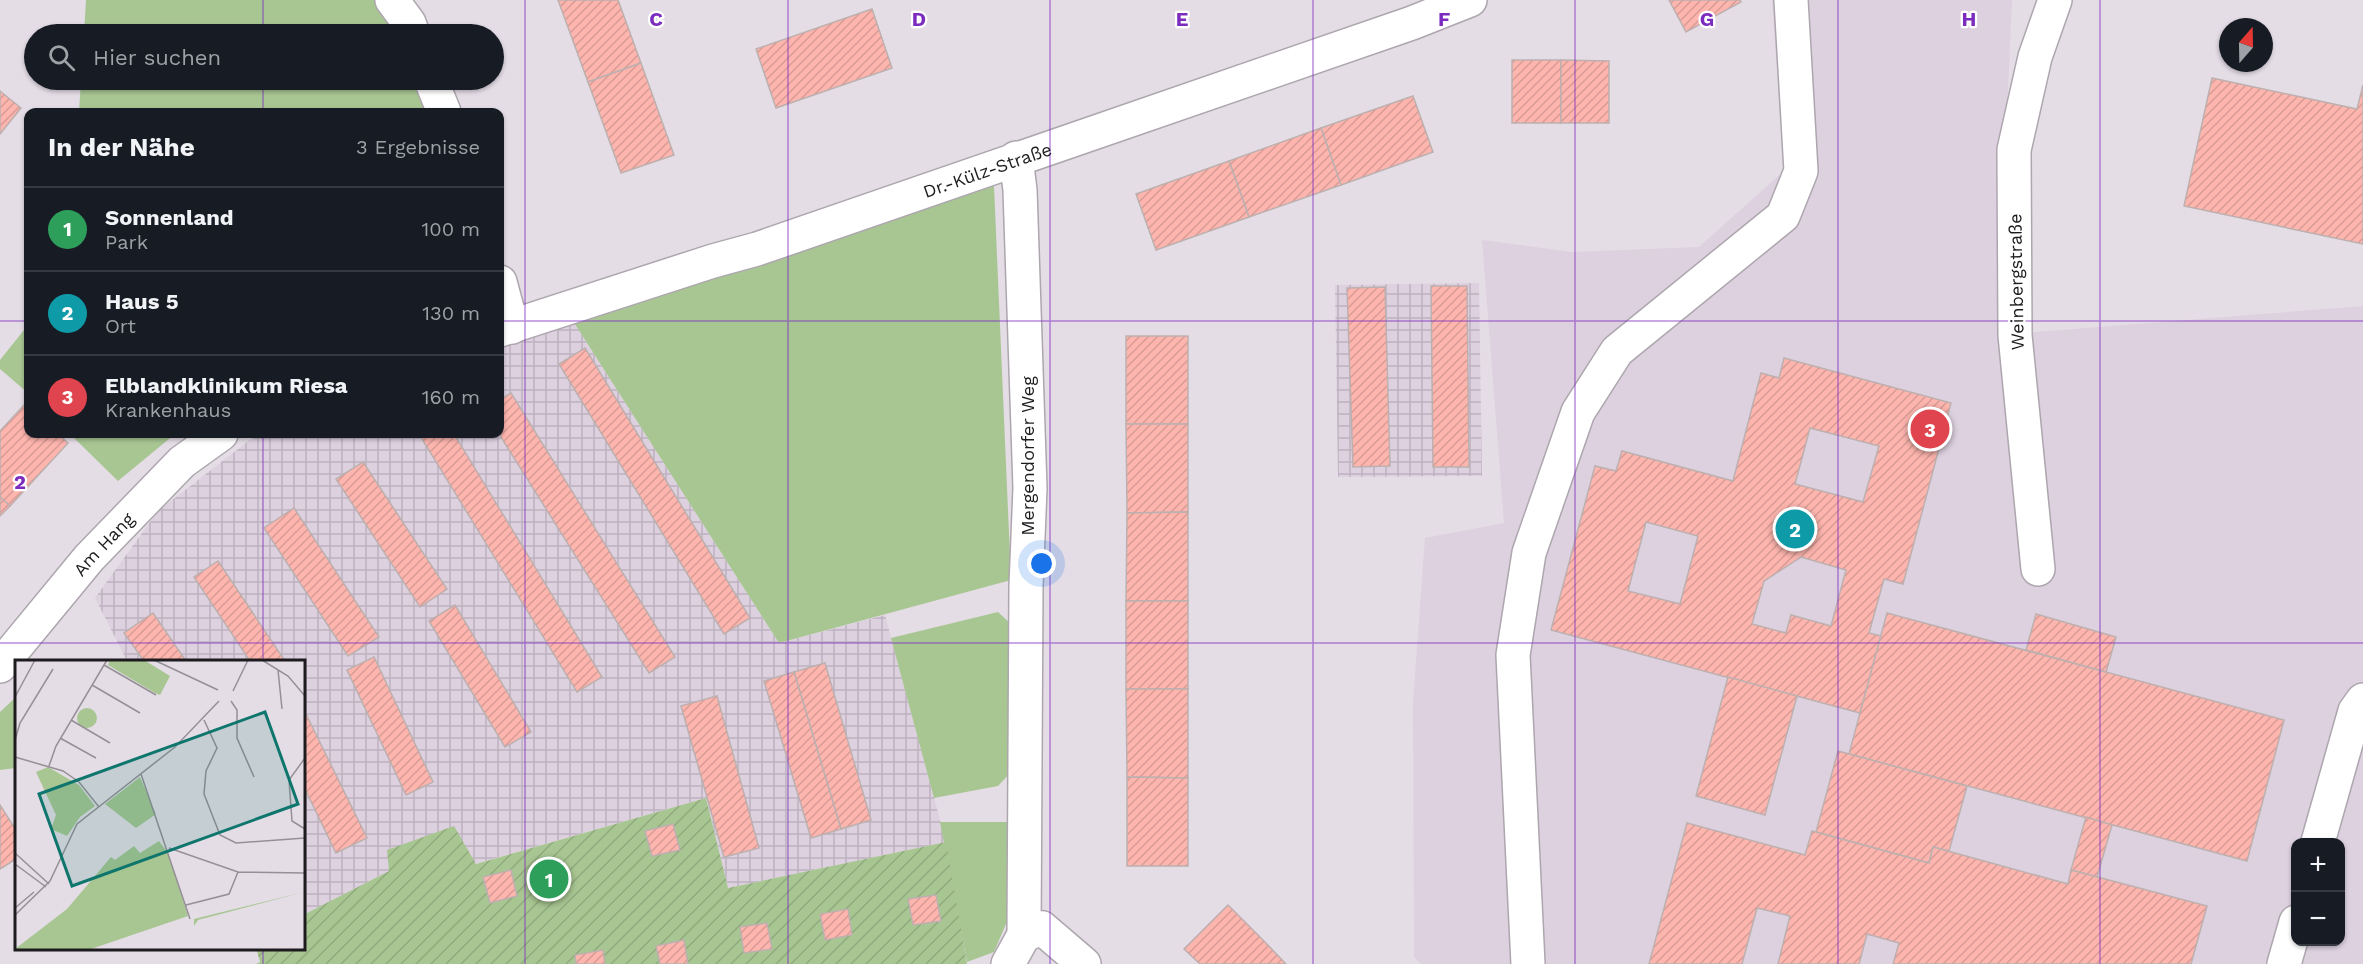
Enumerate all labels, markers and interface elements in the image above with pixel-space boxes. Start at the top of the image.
text: C [649,7,663,31]
text: D [912,7,926,31]
text: E [1176,7,1188,31]
text: F [1438,7,1450,31]
text: G [1700,7,1714,31]
text: H [1962,7,1976,31]
north arrow [2219,18,2273,72]
search box [24,24,504,90]
icon: search [45,41,78,74]
text: Hier suchen [93,45,221,70]
text: In der Nähe [48,132,195,162]
text: 3 Ergebnisse [356,135,480,159]
street label: Dr.-Külz-Straße [920,138,1054,201]
text: Sonnenland [105,205,234,230]
street label: Weinbergstraße [2004,213,2028,351]
text: 1 [63,217,72,241]
text: 100 m [421,217,480,241]
text: Park [105,230,148,254]
text: Haus 5 [105,289,178,314]
text: 2 [62,301,73,325]
text: 130 m [422,301,480,325]
text: Ort [105,314,136,338]
text: Elblandklinikum Riesa [105,373,348,398]
street label: Mergendorfer Weg [1017,376,1038,536]
text: 3 [62,385,73,409]
text: 160 m [422,385,480,409]
text: Krankenhaus [105,398,231,422]
pin: 3 [1910,406,1950,452]
text: 2 [14,470,26,494]
pin: 2 [1776,506,1814,552]
street label: Am Hang [68,508,138,580]
your location [1027,549,1056,578]
inset map [15,660,304,949]
map controls [2291,838,2345,946]
button: + [2291,838,2345,892]
pin: 1 [530,856,568,902]
button: − [2291,892,2345,946]

